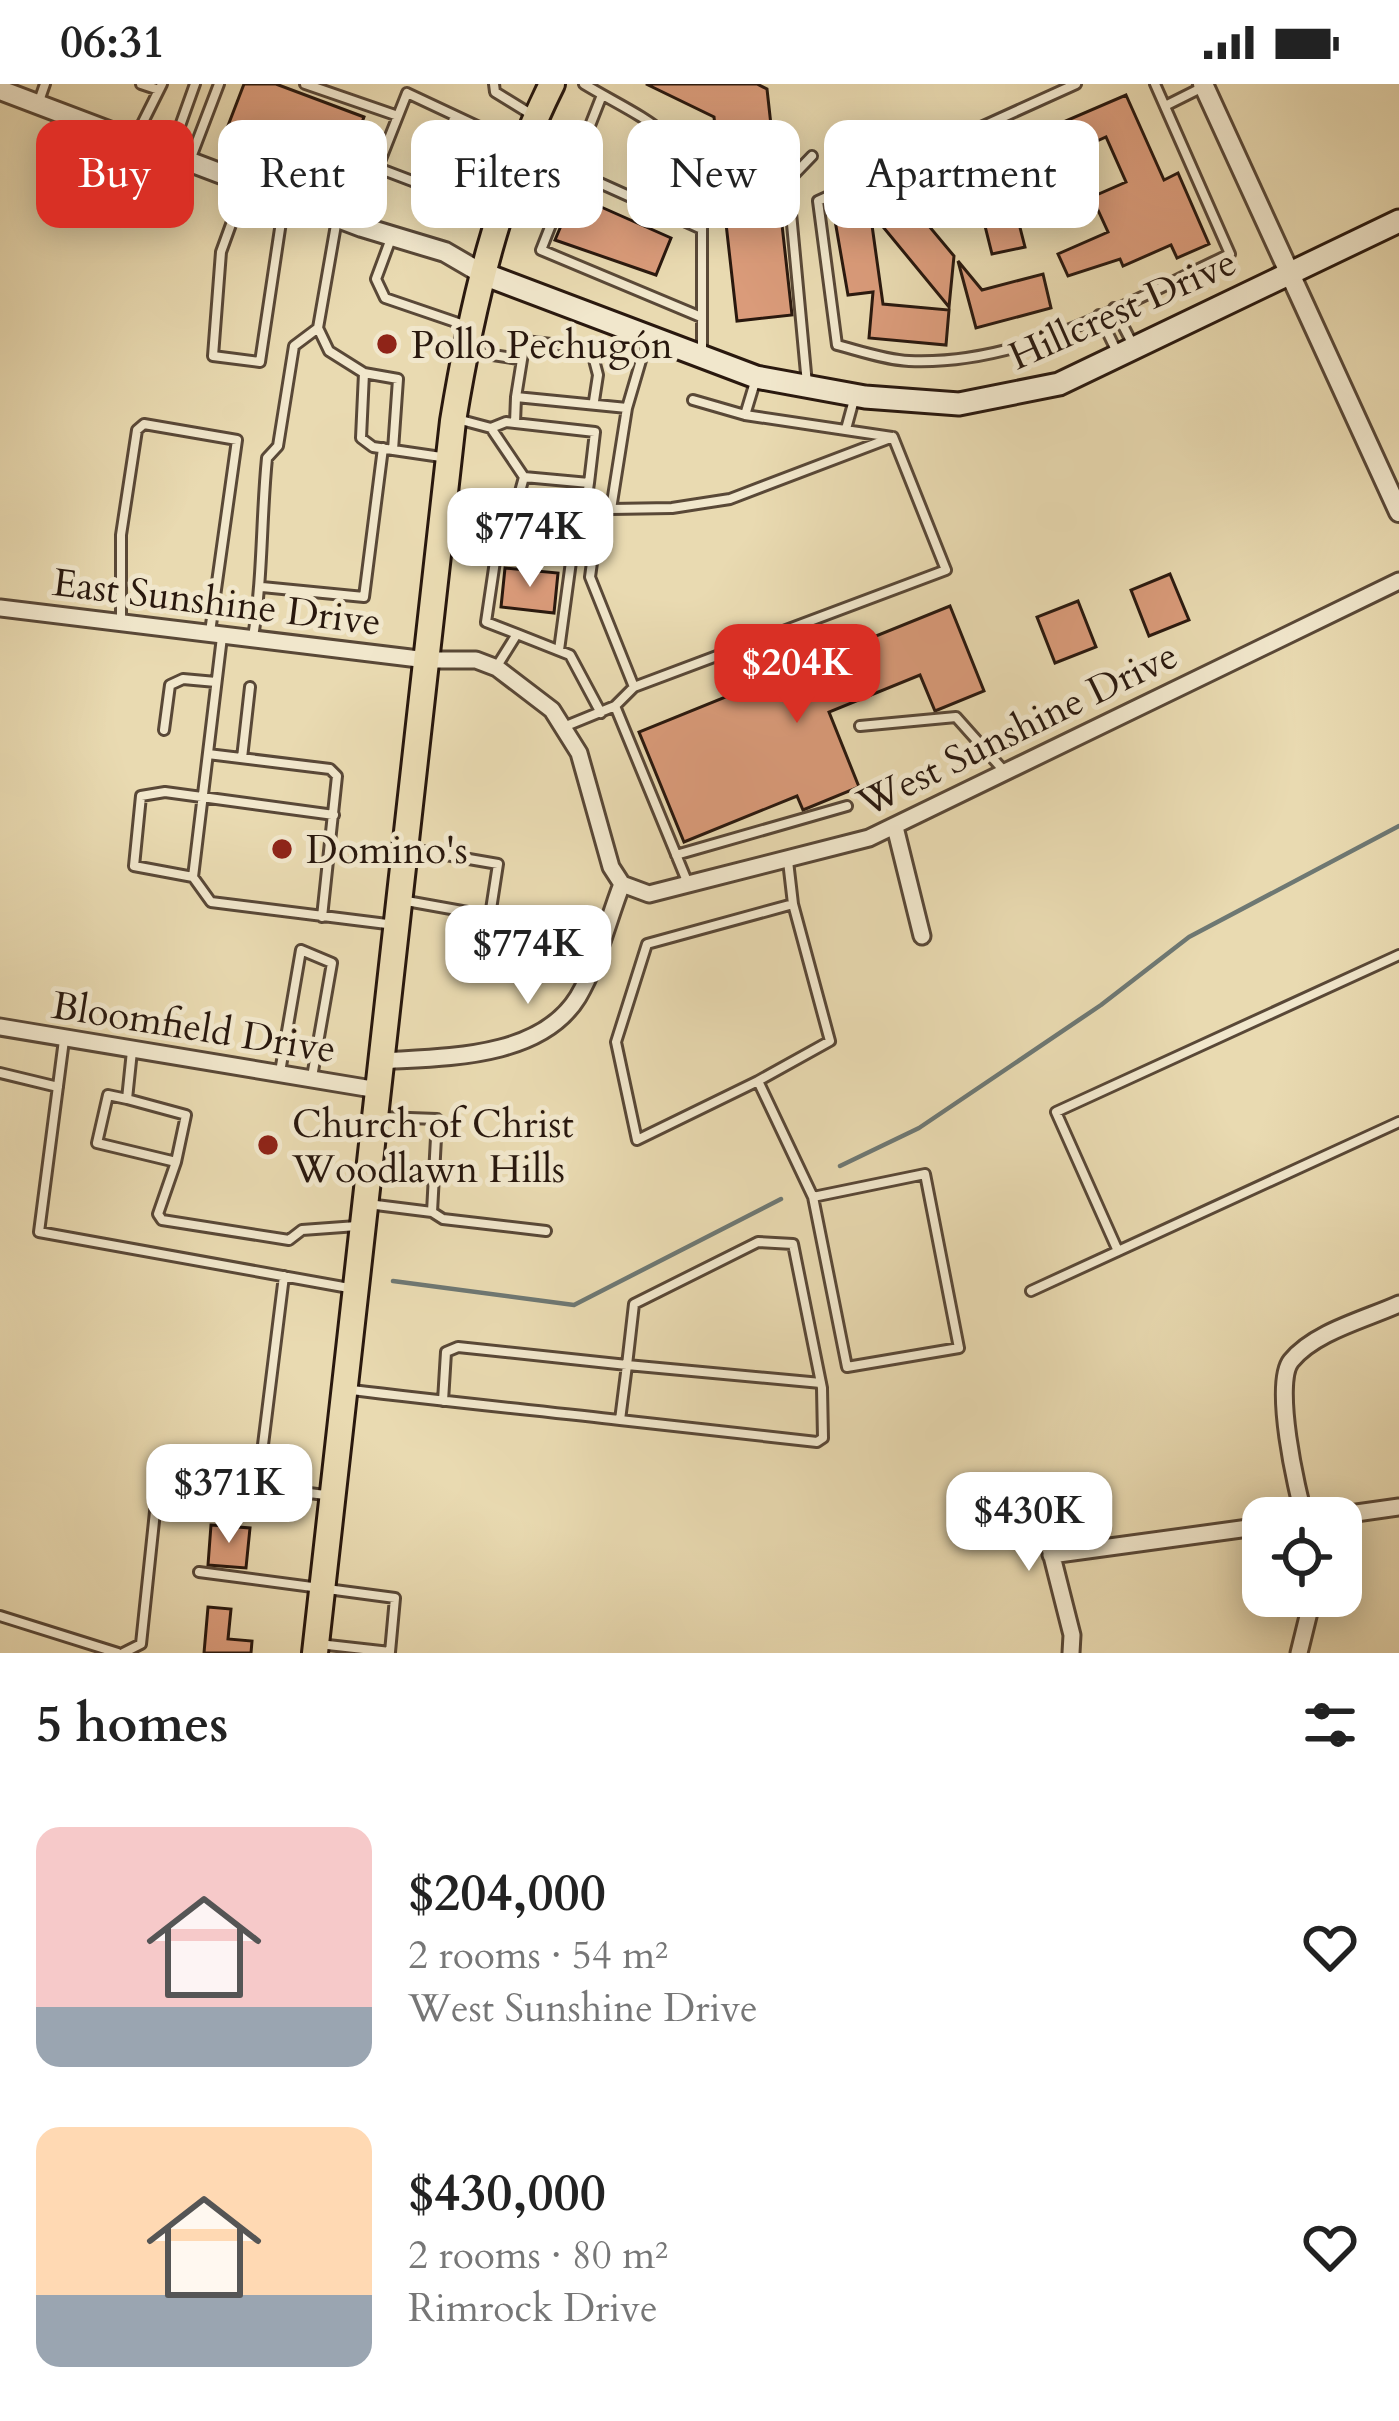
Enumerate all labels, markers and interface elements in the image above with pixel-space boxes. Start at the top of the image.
text: 06:31 [60,12,165,73]
chip: Buy [36,120,194,228]
chip: Rent [218,120,387,228]
chip: Filters [411,120,603,228]
chip: New [627,120,800,228]
chip: Apartment [824,120,1099,228]
street label: Hillcrest Drive [1001,236,1245,383]
place label: Pollo Pechugón [411,319,673,372]
marker: Pollo Pechugón [374,331,400,357]
pin: $774K [446,488,614,590]
text: $774K [474,500,586,553]
street label: East Sunshine Drive [50,556,384,649]
pin: $204K [713,624,881,726]
street label: West Sunshine Drive [848,629,1186,830]
text: $204K [741,636,853,689]
place label: Domino's [306,824,468,877]
marker: Domino's [269,836,295,862]
pin: $774K [444,905,612,1007]
text: $774K [472,917,584,970]
street label: Bloomfield Drive [48,979,340,1076]
place label: Church of Christ Woodlawn Hills [291,1098,574,1196]
marker: Church of Christ Woodlawn Hills [255,1132,281,1158]
pin: $371K [145,1444,313,1546]
text: $371K [173,1456,285,1509]
pin: $430K [945,1472,1113,1574]
text: $430K [973,1484,1085,1537]
map controls [1242,1497,1362,1617]
button: locate [1242,1497,1362,1617]
text: 5 homes [36,1690,228,1760]
icon: filters [1297,1692,1363,1758]
text: $204,000 [408,1859,606,1929]
icon: home [132,1875,276,2019]
icon: heart [1297,1914,1363,1980]
text: 2 rooms · 54 m² [408,1929,668,1982]
text: West Sunshine Drive [408,1982,758,2035]
text: $430,000 [408,2159,606,2229]
icon: home [132,2175,276,2319]
icon: heart [1297,2214,1363,2280]
text: 2 rooms · 80 m² [408,2229,668,2282]
text: Rimrock Drive [408,2282,658,2335]

